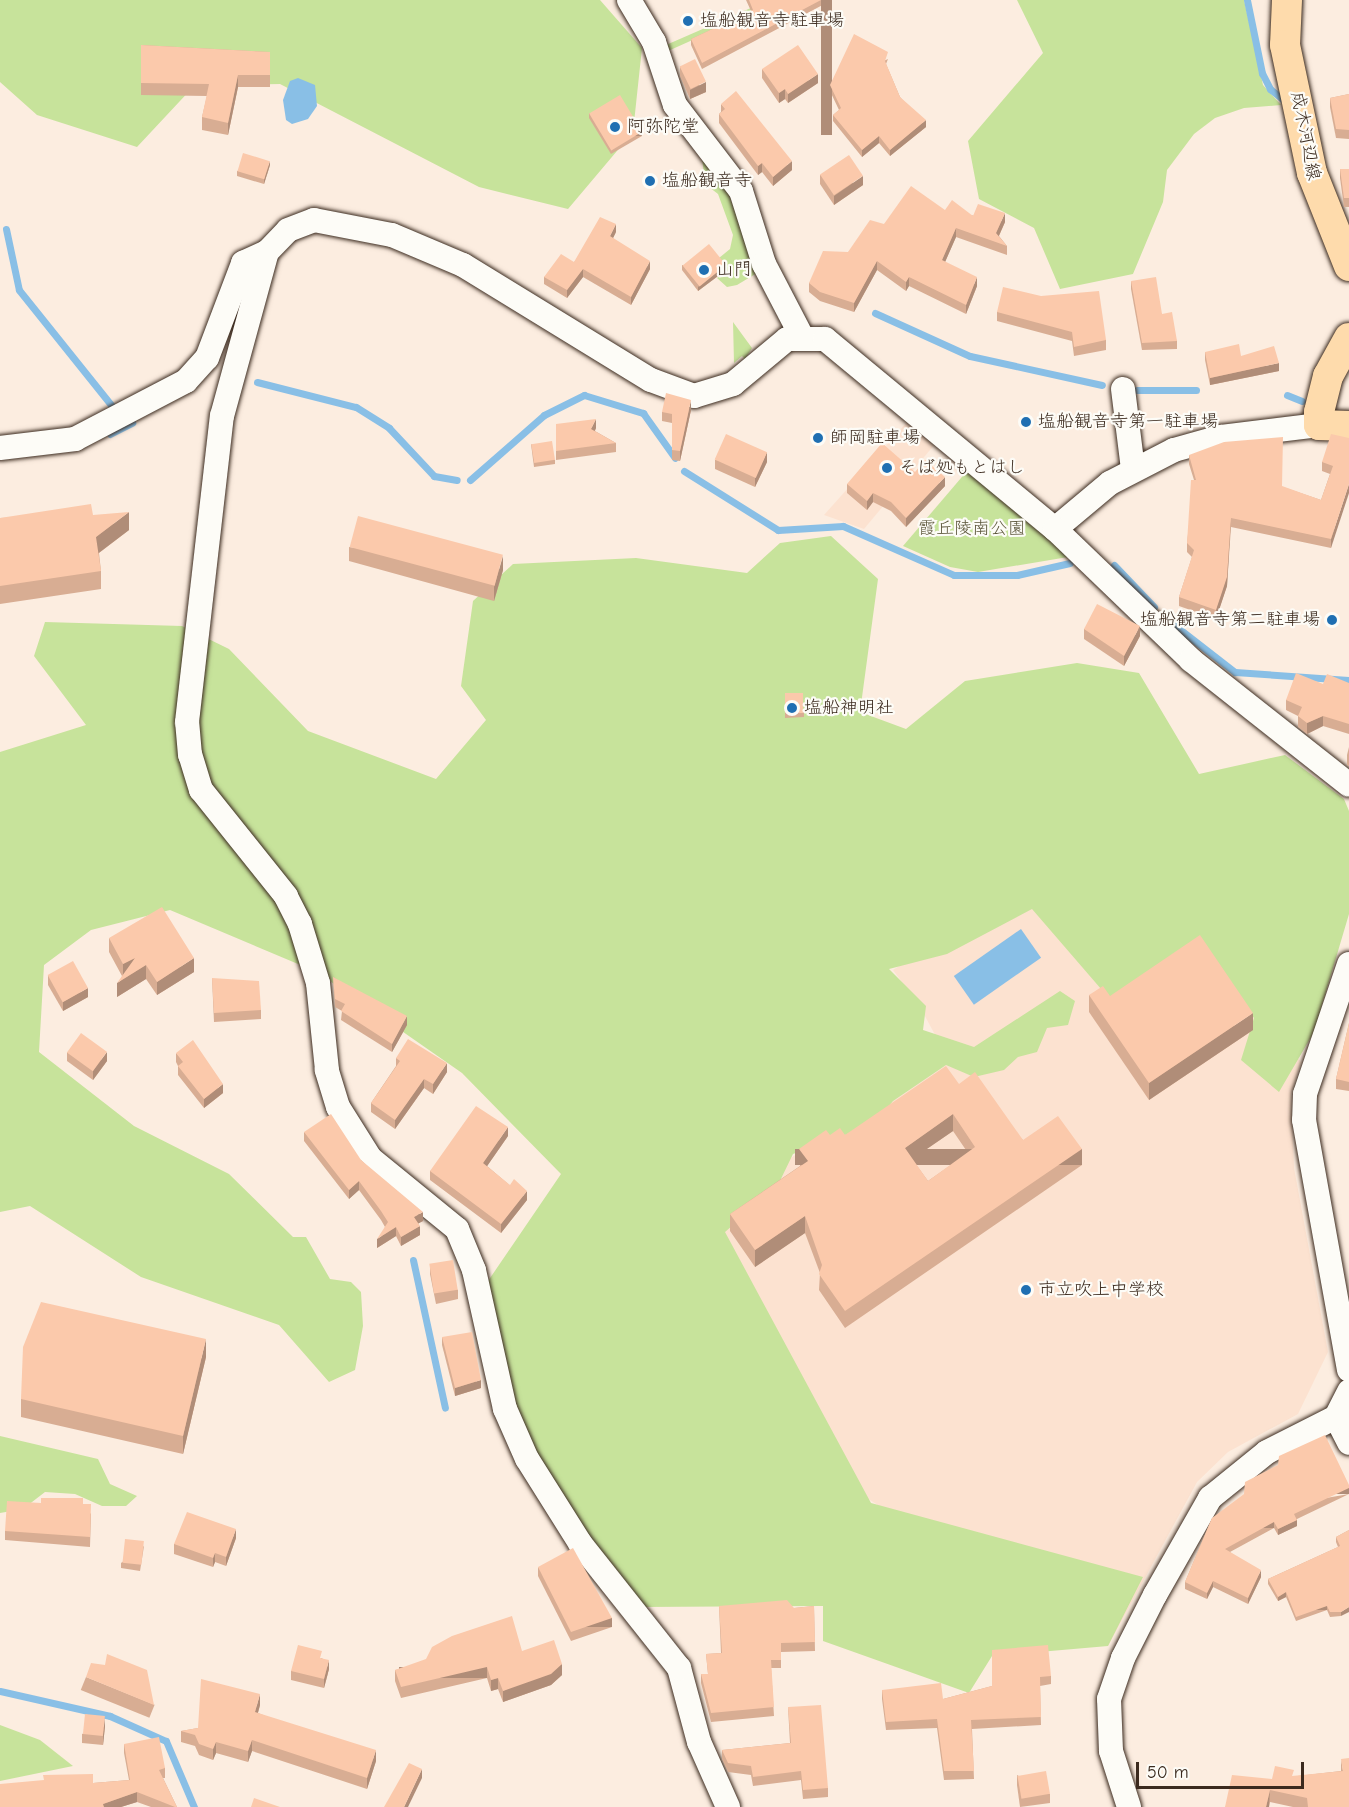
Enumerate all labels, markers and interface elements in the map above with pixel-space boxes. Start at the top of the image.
place label: 塩船観音寺駐車場 [700,10,844,32]
marker: 塩船観音寺駐車場 [681,14,695,28]
street label: 成木河辺線 [1286,90,1324,182]
place label: 阿弥陀堂 [627,116,699,138]
marker: 阿弥陀堂 [608,120,622,134]
place label: 塩船観音寺 [662,170,752,192]
marker: 塩船観音寺 [643,174,657,188]
place label: 山門 [716,259,752,281]
marker: 山門 [697,263,711,277]
place label: 塩船観音寺第一駐車場 [1038,411,1218,433]
marker: 塩船観音寺第一駐車場 [1019,415,1033,429]
place label: 師岡駐車場 [830,427,920,449]
marker: 師岡駐車場 [811,431,825,445]
place label: そば処もとはし [899,457,1025,479]
marker: そば処もとはし [880,461,894,475]
park label: 霞丘陵南公園 [918,518,1026,540]
place label: 塩船観音寺第二駐車場 [1140,609,1320,631]
marker: 塩船観音寺第二駐車場 [1325,613,1339,627]
place label: 塩船神明社 [804,697,894,719]
marker: 塩船神明社 [785,701,799,715]
place label: 市立吹上中学校 [1038,1279,1164,1301]
marker: 市立吹上中学校 [1019,1283,1033,1297]
scale bar [1139,1750,1307,1788]
text: 50 m [1147,1762,1189,1783]

